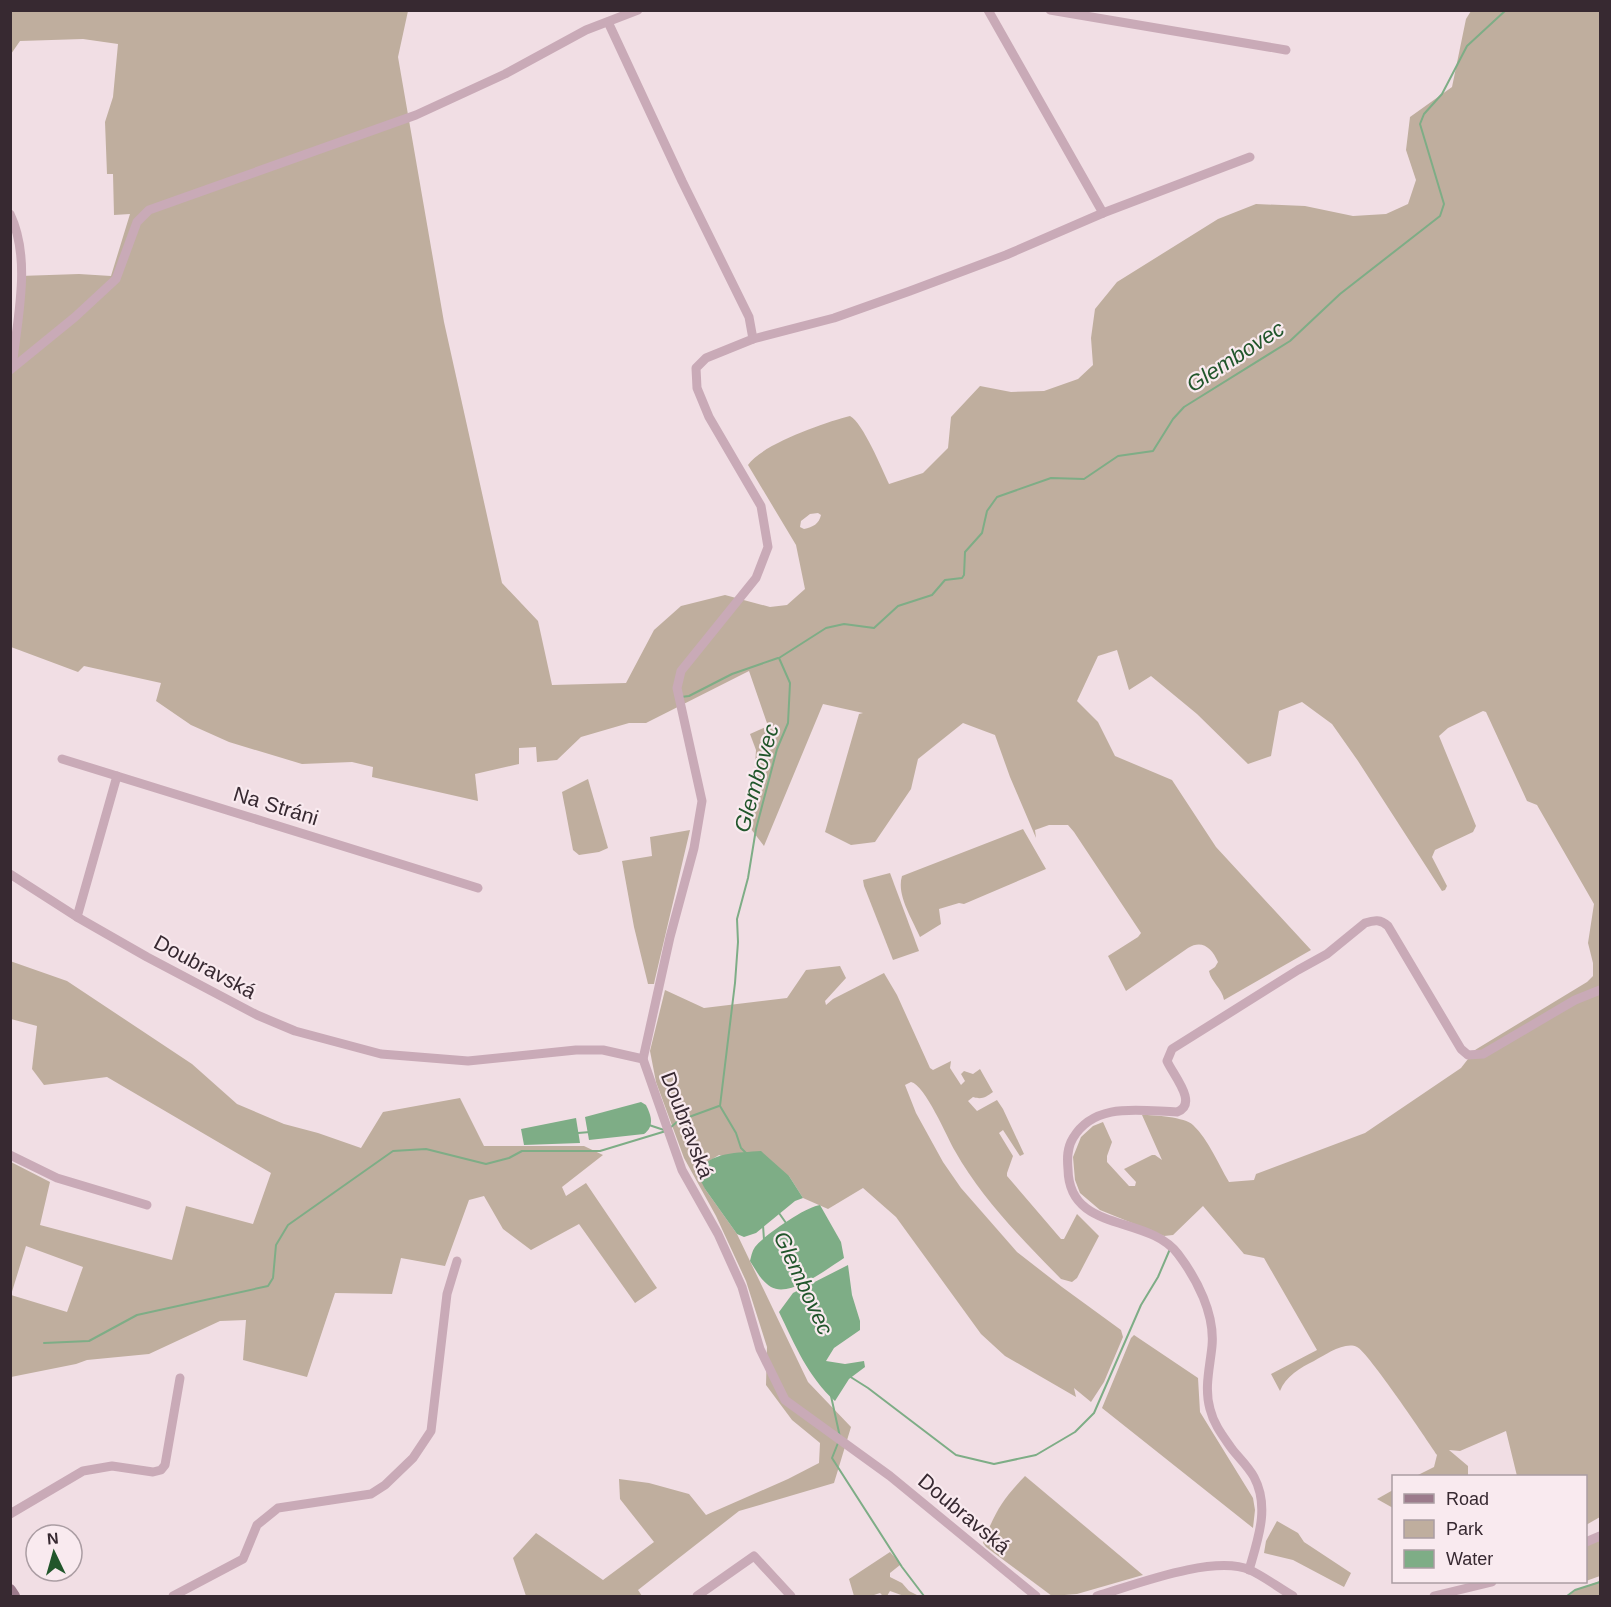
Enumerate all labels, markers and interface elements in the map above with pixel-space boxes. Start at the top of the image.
water label: Glembovec [1182,316,1289,397]
water label: Glembovec [729,721,784,835]
street label: Na Stráni [231,782,321,829]
street label: Doubravská [150,930,260,1003]
street label: Doubravská [657,1068,718,1182]
water label: Glembovec [769,1228,838,1339]
street label: Doubravská [914,1469,1015,1559]
legend [1392,1475,1587,1583]
text: Road [1446,1489,1489,1509]
text: Park [1446,1519,1484,1539]
north arrow [24,1523,84,1583]
text: N [46,1530,59,1548]
text: Water [1446,1549,1493,1569]

